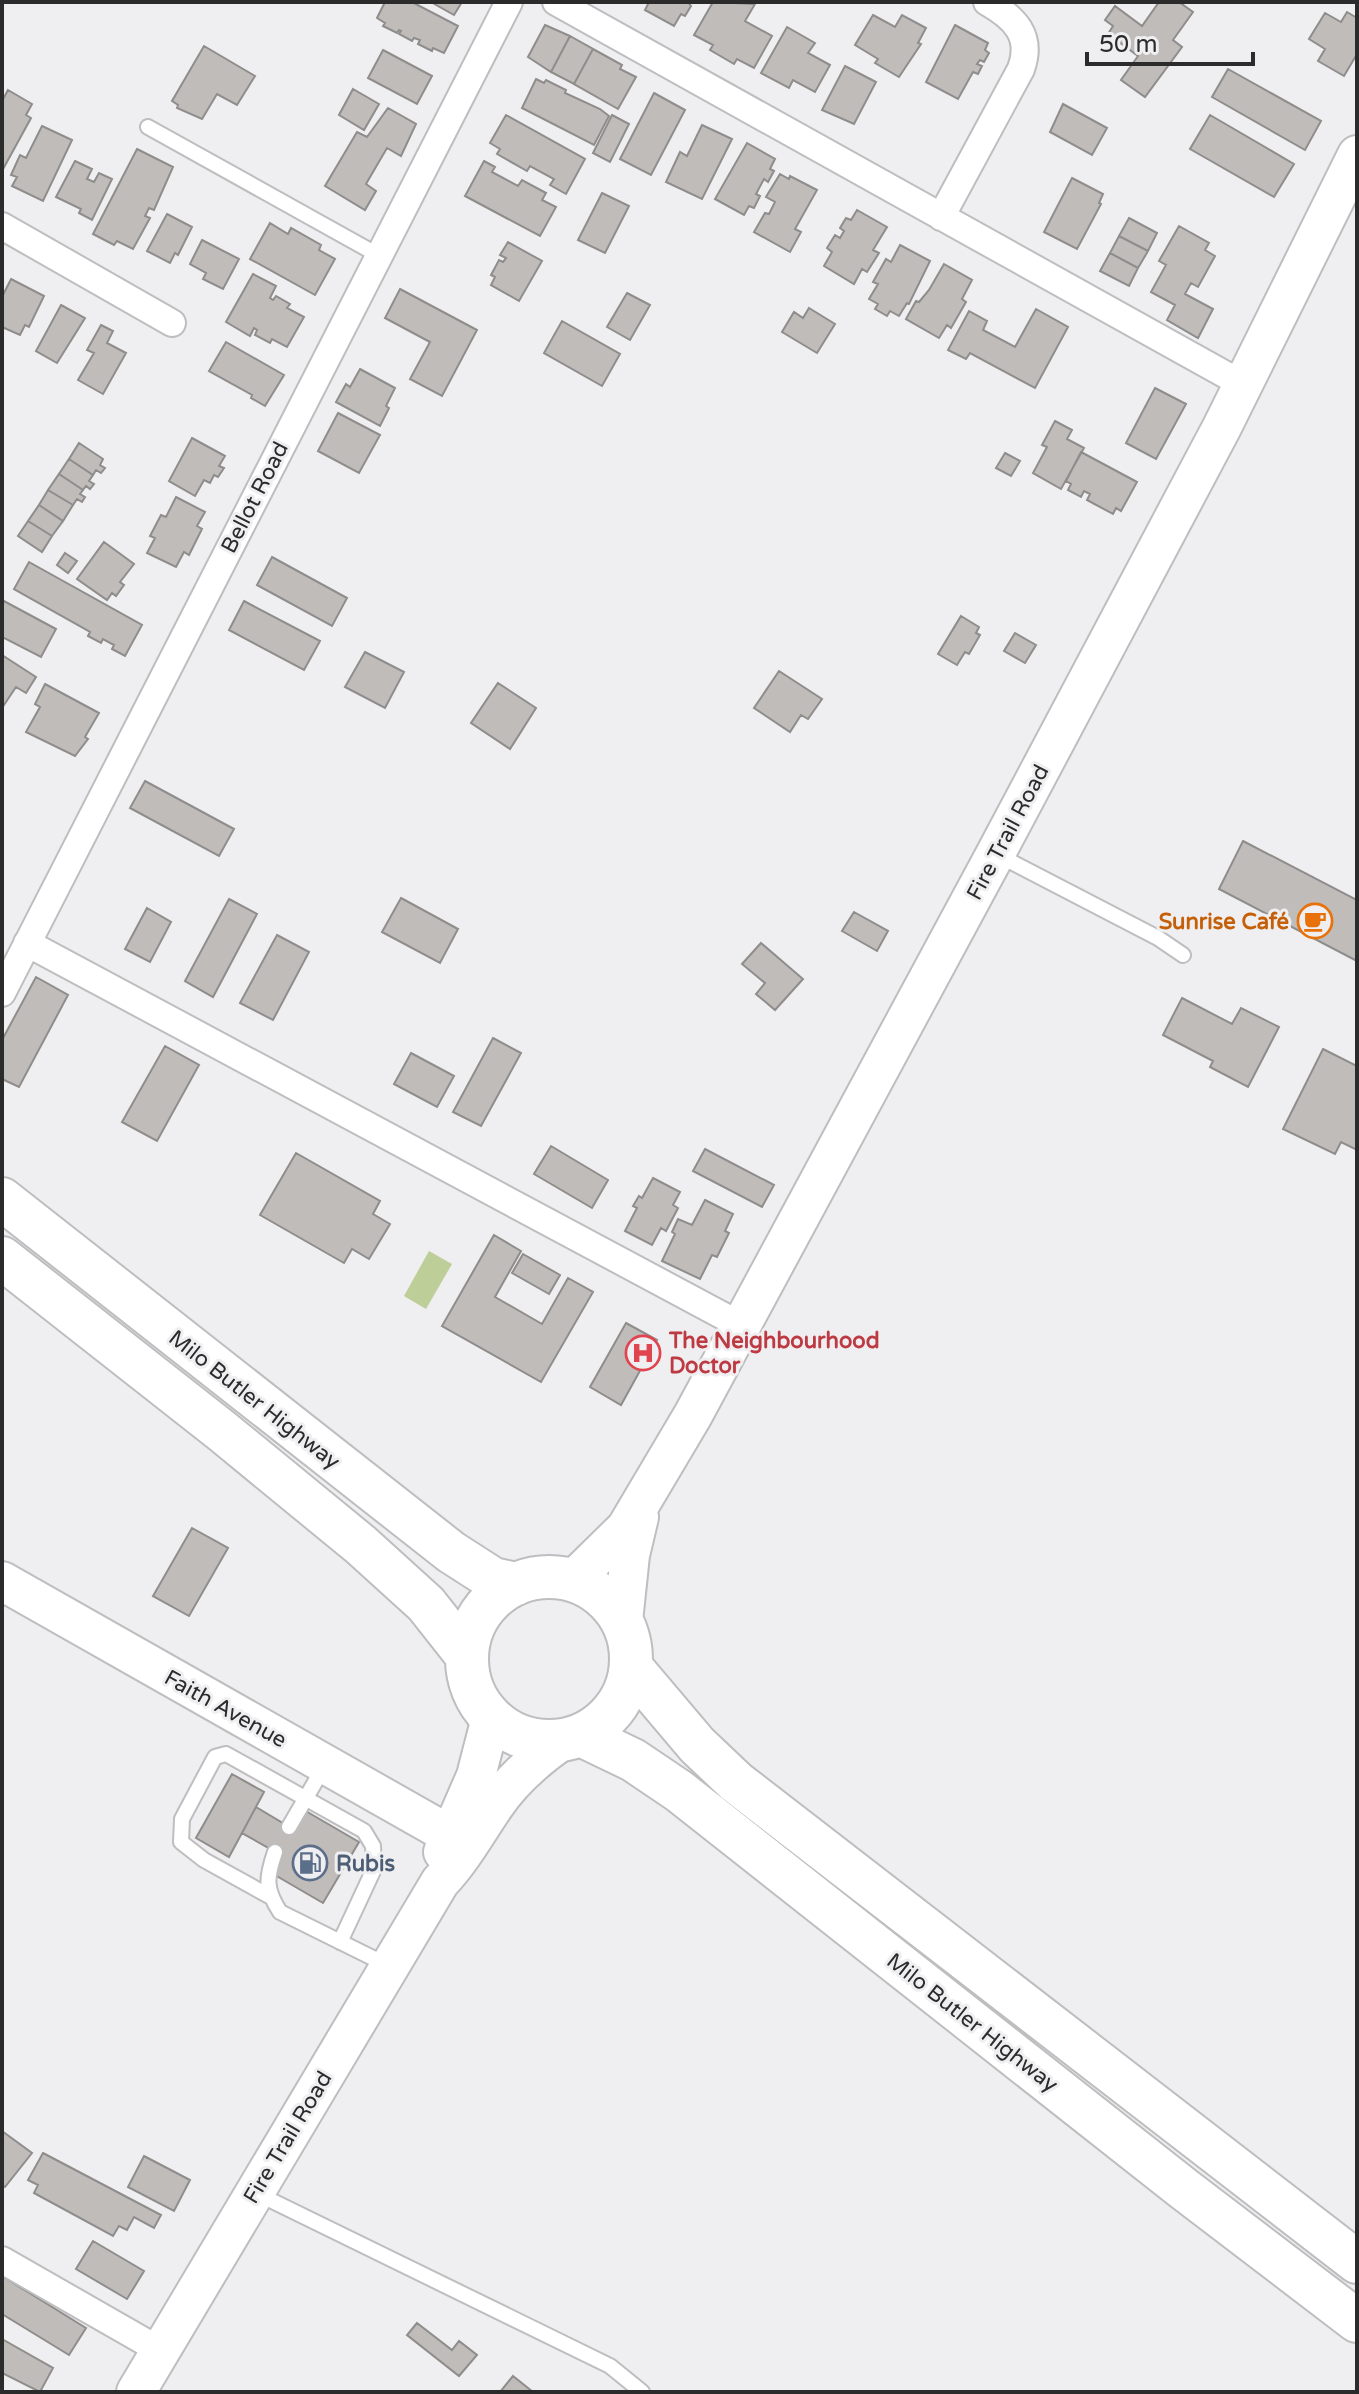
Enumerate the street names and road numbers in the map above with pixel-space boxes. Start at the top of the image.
street label: Bellot Road [216,438,294,557]
street label: Fire Trail Road [961,760,1055,905]
street label: Milo Butler Highway [164,1325,345,1475]
street label: Faith Avenue [160,1665,291,1753]
street label: Milo Butler Highway [882,1948,1063,2098]
street label: Fire Trail Road [238,2067,338,2208]

